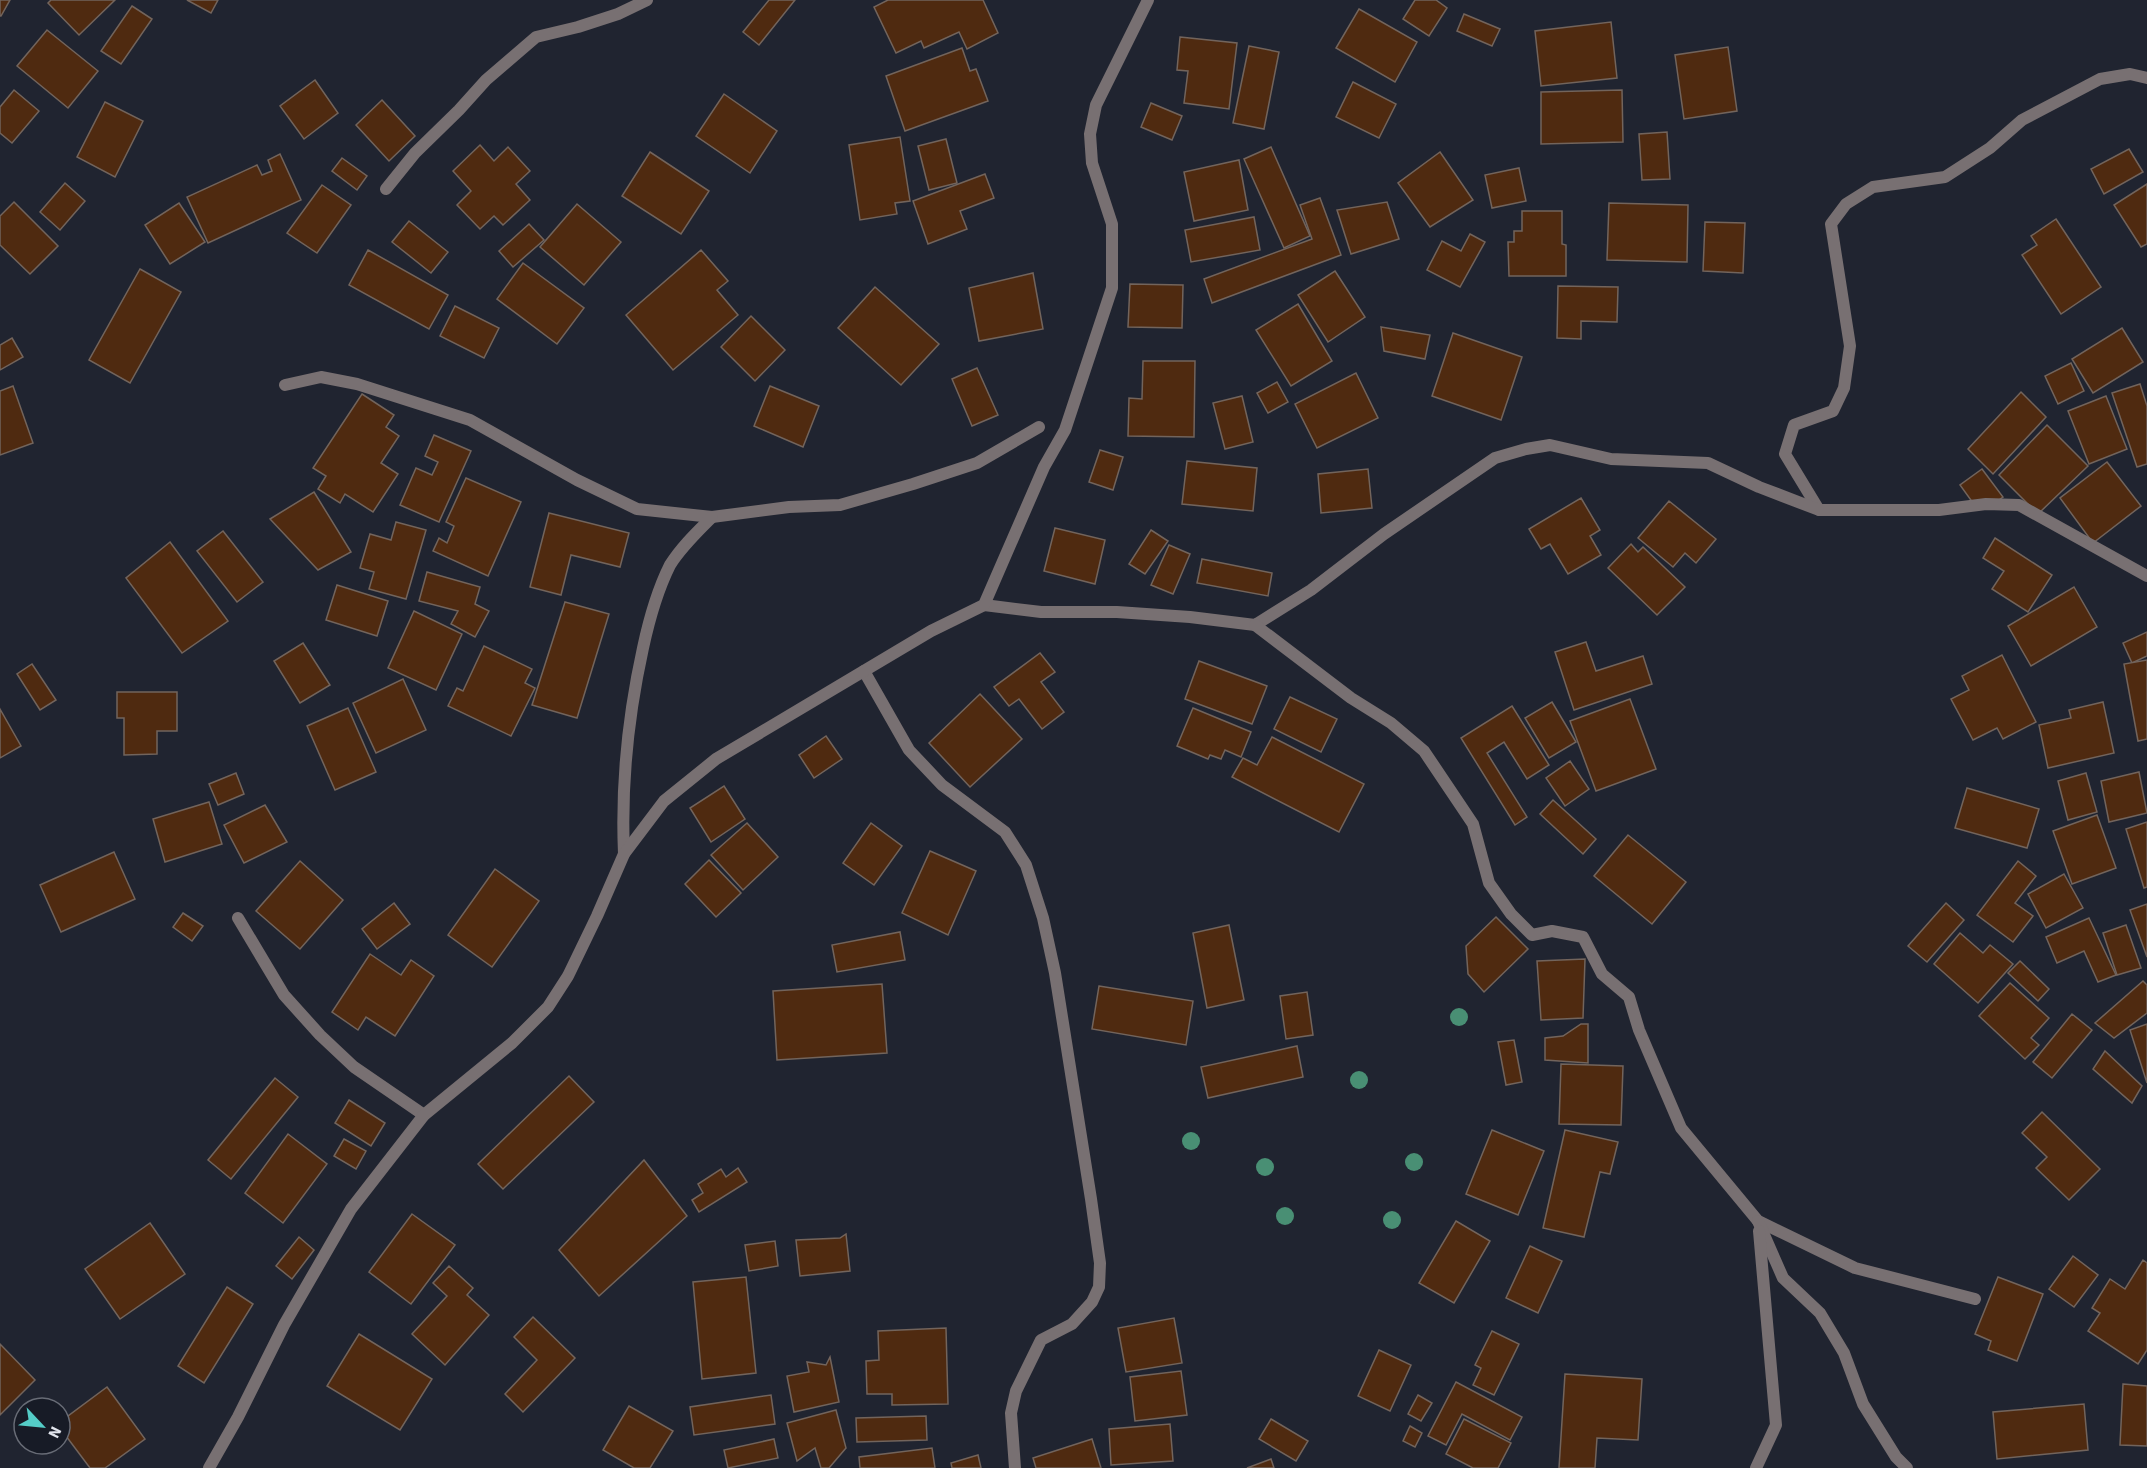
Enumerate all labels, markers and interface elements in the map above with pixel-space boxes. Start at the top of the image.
north arrow [12,1396,72,1456]
text: N [42,1423,67,1442]

